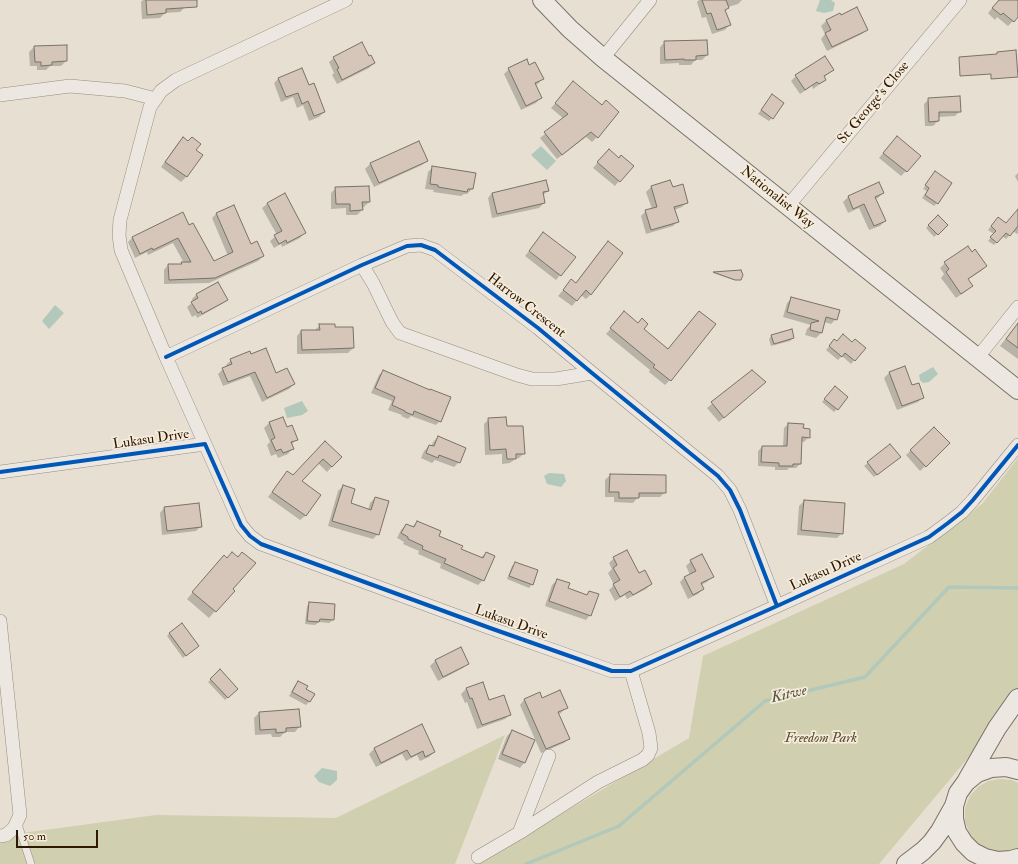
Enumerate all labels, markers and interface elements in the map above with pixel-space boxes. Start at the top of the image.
street label: St. George's Close [835,58,913,148]
street label: Nationalist Way [737,163,817,233]
street label: Harrow Crescent [483,270,569,342]
street label: Lukasu Drive [112,426,190,454]
street label: Lukasu Drive [788,549,864,595]
street label: Lukasu Drive [472,602,550,644]
water label: Kitwe [769,682,809,708]
park label: Freedom Park [785,731,857,747]
scale bar [18,822,100,848]
text: 50 m [23,829,46,844]

